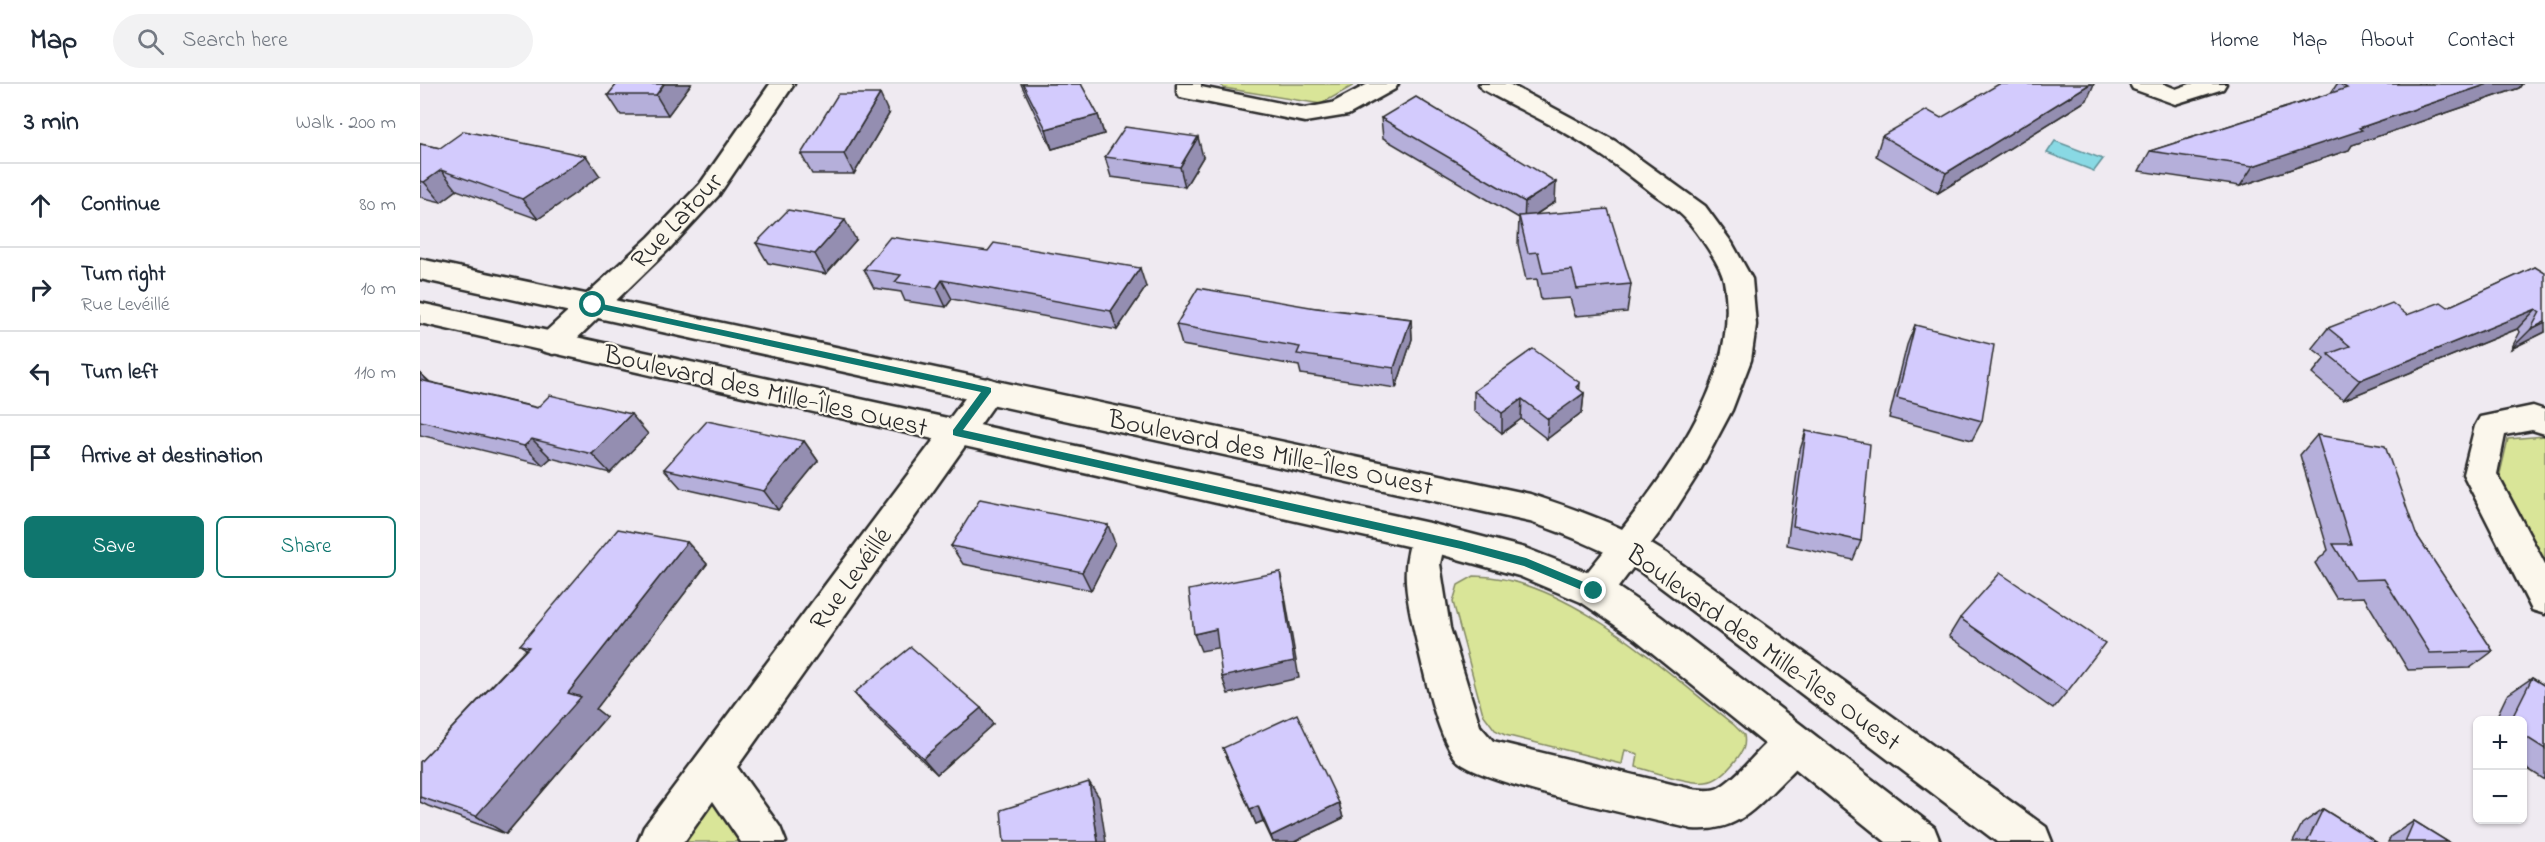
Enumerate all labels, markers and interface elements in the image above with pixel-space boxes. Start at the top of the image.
search box [113,14,533,68]
text: Map [30,21,77,62]
icon: search [134,25,167,58]
text: Search here [182,25,288,57]
text: Home [2210,26,2259,56]
text: Map [2292,26,2327,56]
text: About [2360,26,2414,56]
text: Contact [2447,26,2515,56]
text: 3 min [24,104,79,142]
text: Walk · 200 m [296,109,396,138]
street label: Rue Latour [622,164,734,279]
icon: ahead [24,189,57,222]
text: Continue [81,189,160,221]
text: 80 m [359,191,396,220]
text: Turn right [81,259,166,291]
icon: right [24,273,57,306]
text: 10 m [360,275,396,304]
text: Rue Levéillé [81,291,170,320]
route start [579,291,605,317]
street label: Boulevard des Mille-Îles Ouest [599,336,931,449]
icon: left [24,357,57,390]
text: Turn left [81,357,158,389]
text: 110 m [354,359,396,388]
street label: Boulevard des Mille-Îles Ouest [1103,401,1437,508]
icon: arrive [24,441,57,474]
text: Arrive at destination [81,441,263,473]
button: Save [24,516,204,578]
button: Share [216,516,396,578]
street label: Rue Levéillé [801,519,904,639]
street label: Boulevard des Mille-Îles Ouest [1616,535,1908,762]
route end [1580,577,1606,603]
map controls [2473,716,2527,824]
button: + [2473,716,2527,770]
button: − [2473,770,2527,824]

